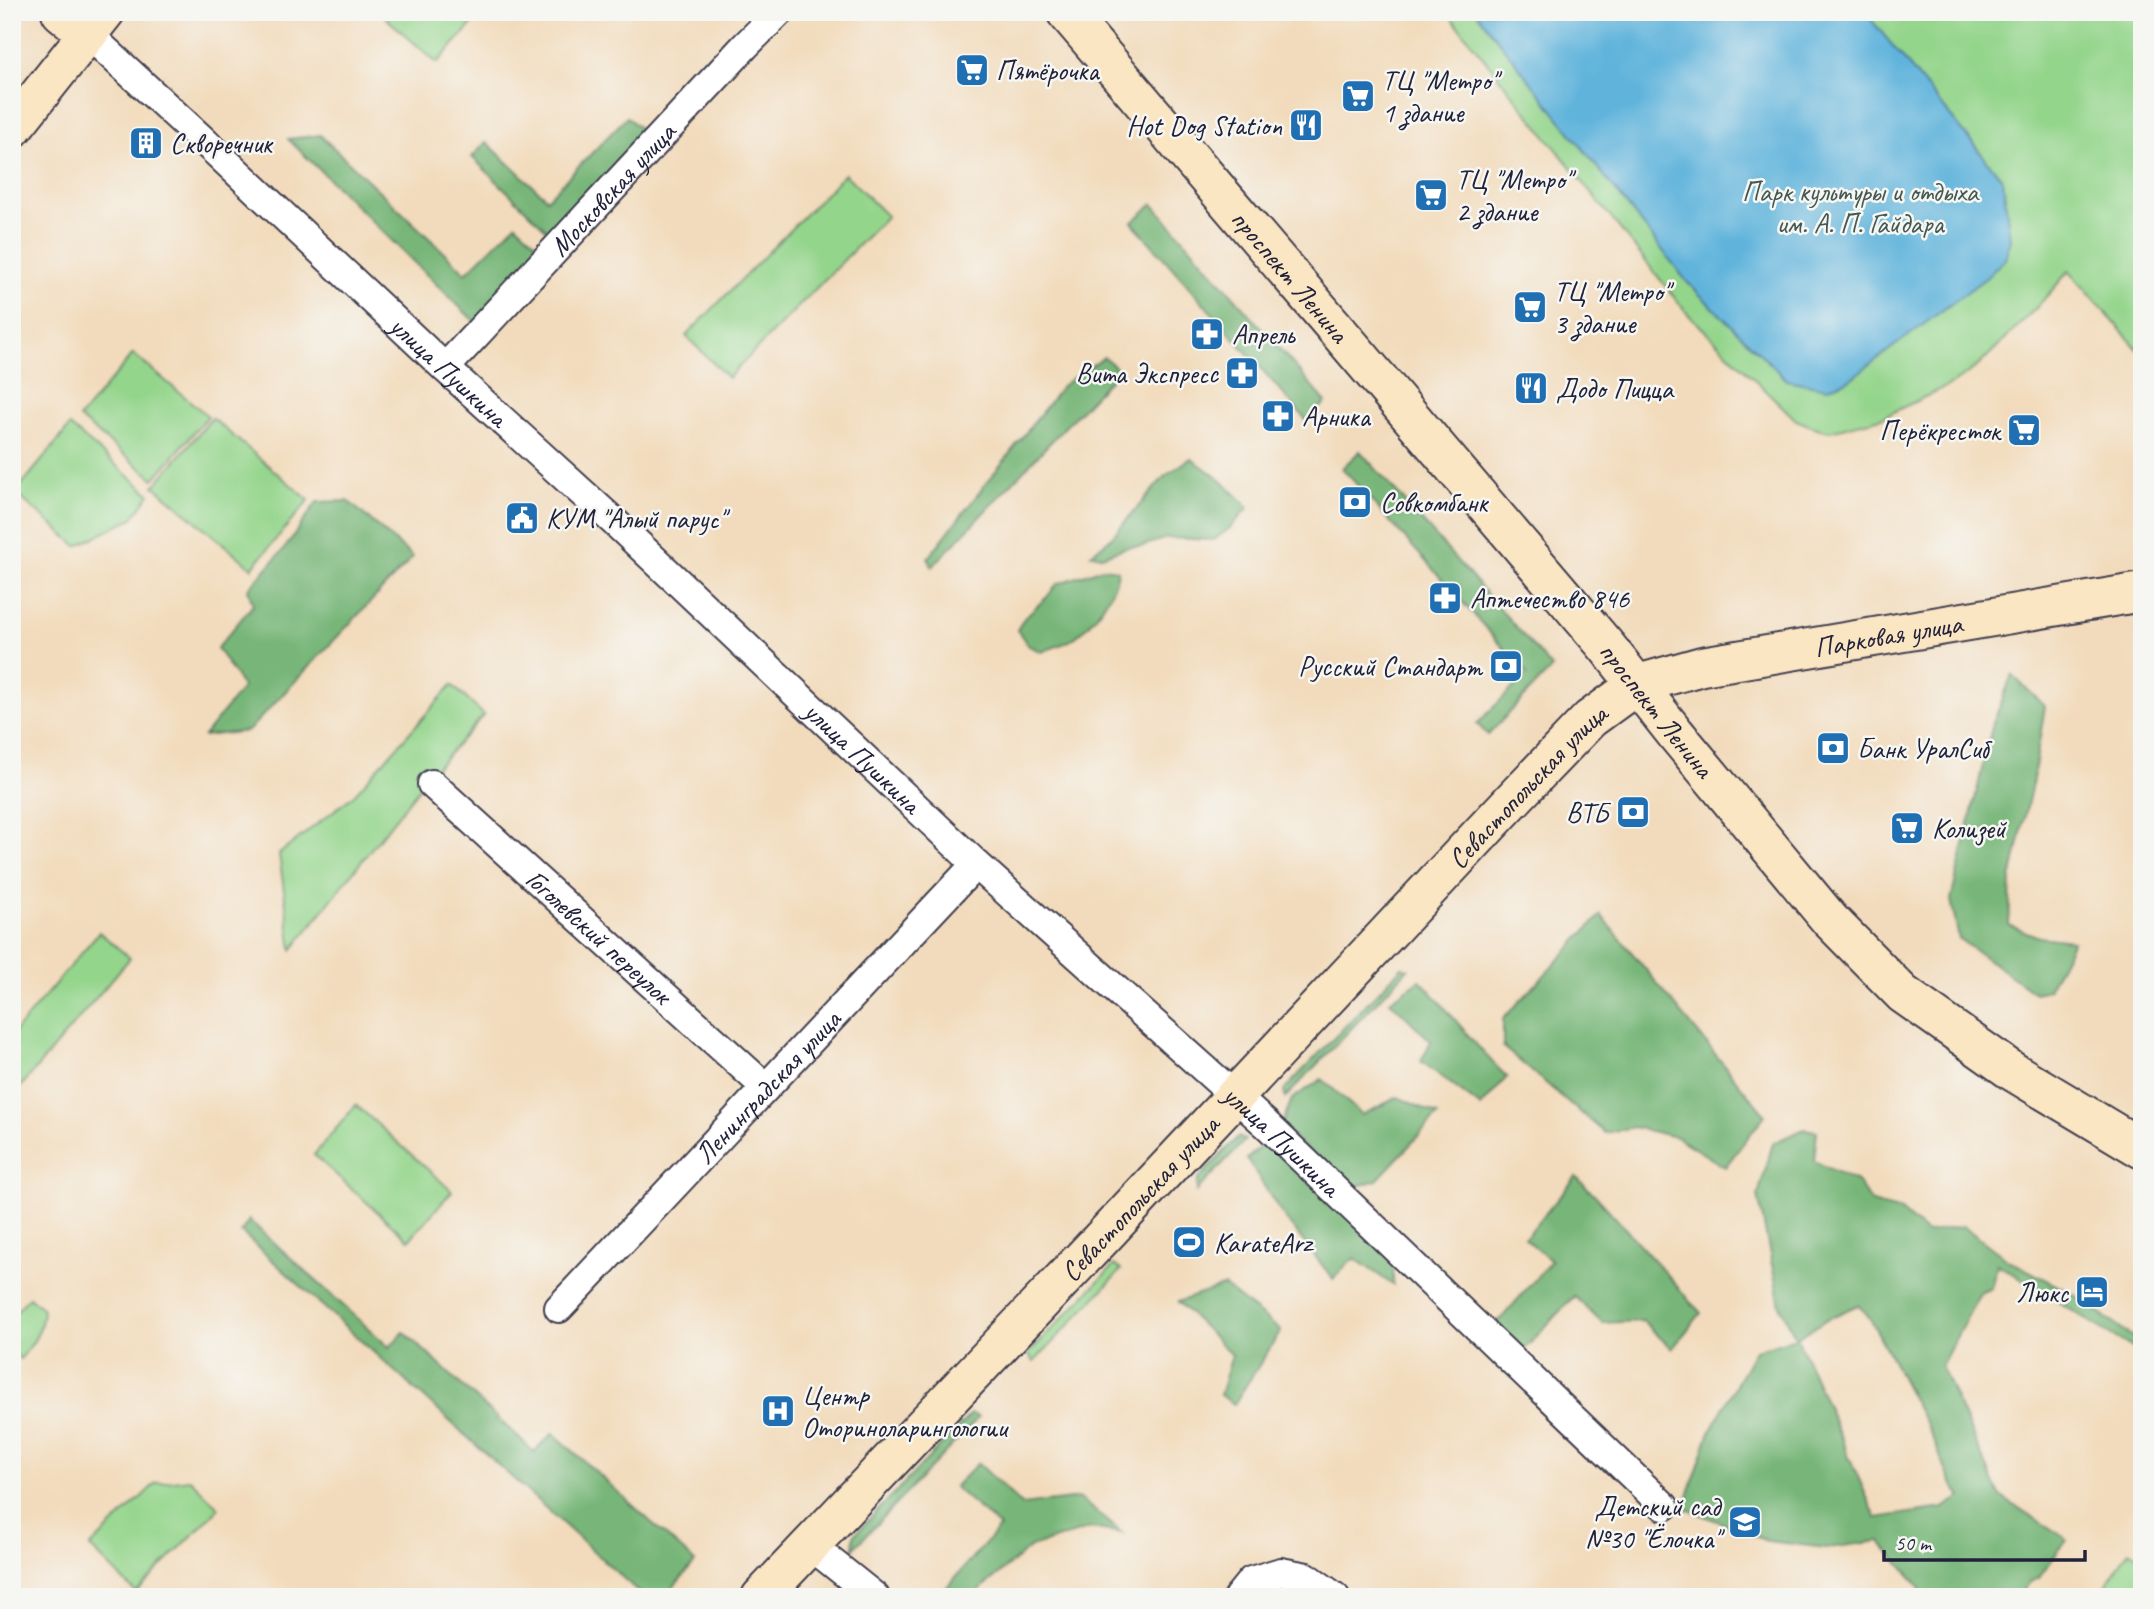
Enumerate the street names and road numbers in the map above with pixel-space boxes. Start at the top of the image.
street label: Московская улица [542,114,684,263]
street label: проспект Ленина [1223,202,1358,351]
street label: улица Пушкина [381,307,517,436]
street label: Парковая улица [1812,605,1966,665]
street label: проспект Ленина [1591,635,1723,786]
street label: улица Пушкина [796,693,930,823]
street label: Севастопольская улица [1440,694,1616,876]
street label: Гоголевский переулок [519,861,681,1013]
street label: Ленинградская улица [687,1001,849,1171]
street label: улица Пушкина [1215,1076,1349,1206]
street label: Севастопольская улица [1053,1106,1228,1289]

